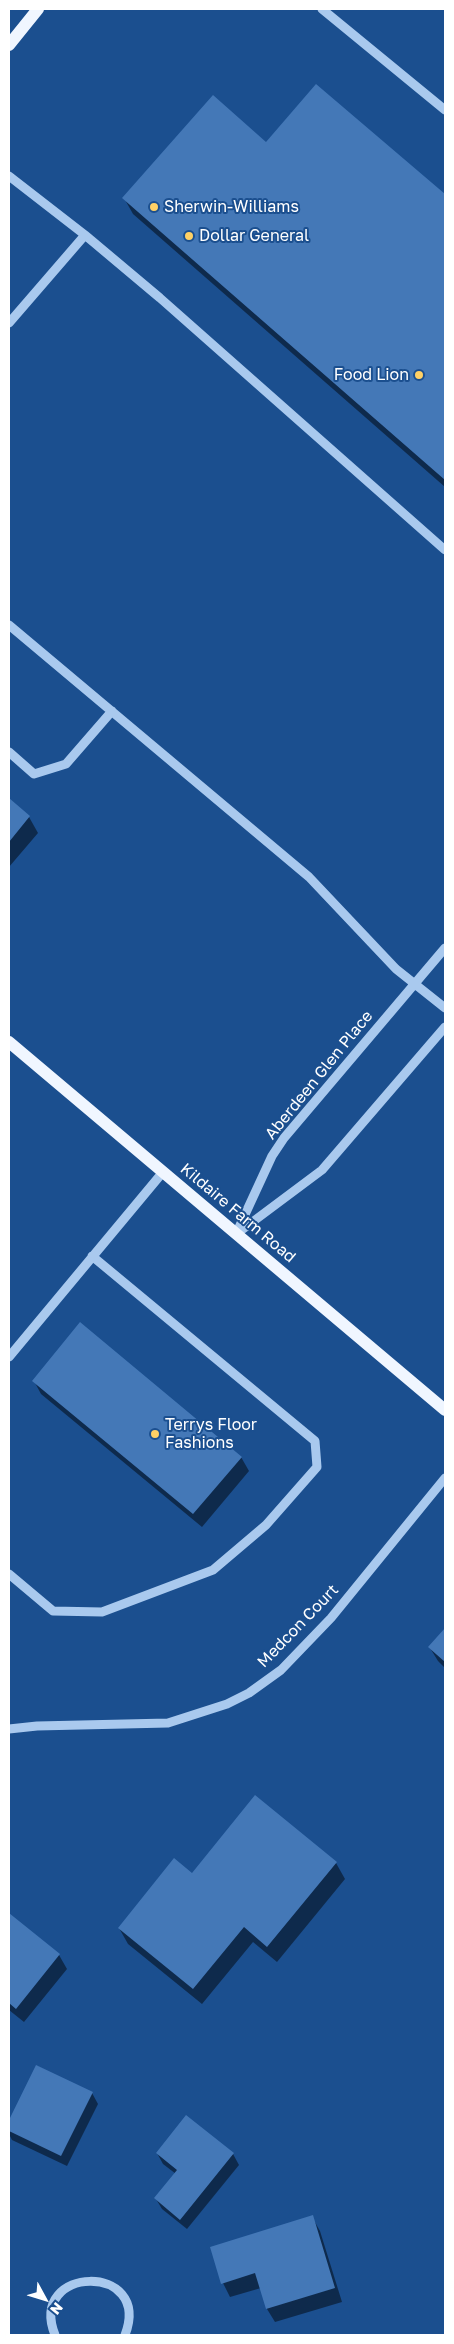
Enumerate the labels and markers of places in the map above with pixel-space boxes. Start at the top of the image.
place label: Sherwin-Williams [164,197,299,217]
marker: Sherwin-Williams [148,201,160,213]
place label: Dollar General [199,226,309,246]
marker: Dollar General [183,230,195,242]
place label: Food Lion [334,365,409,385]
marker: Food Lion [413,369,425,381]
place label: Terrys Floor Fashions [165,1415,257,1453]
marker: Terrys Floor Fashions [149,1428,161,1440]

